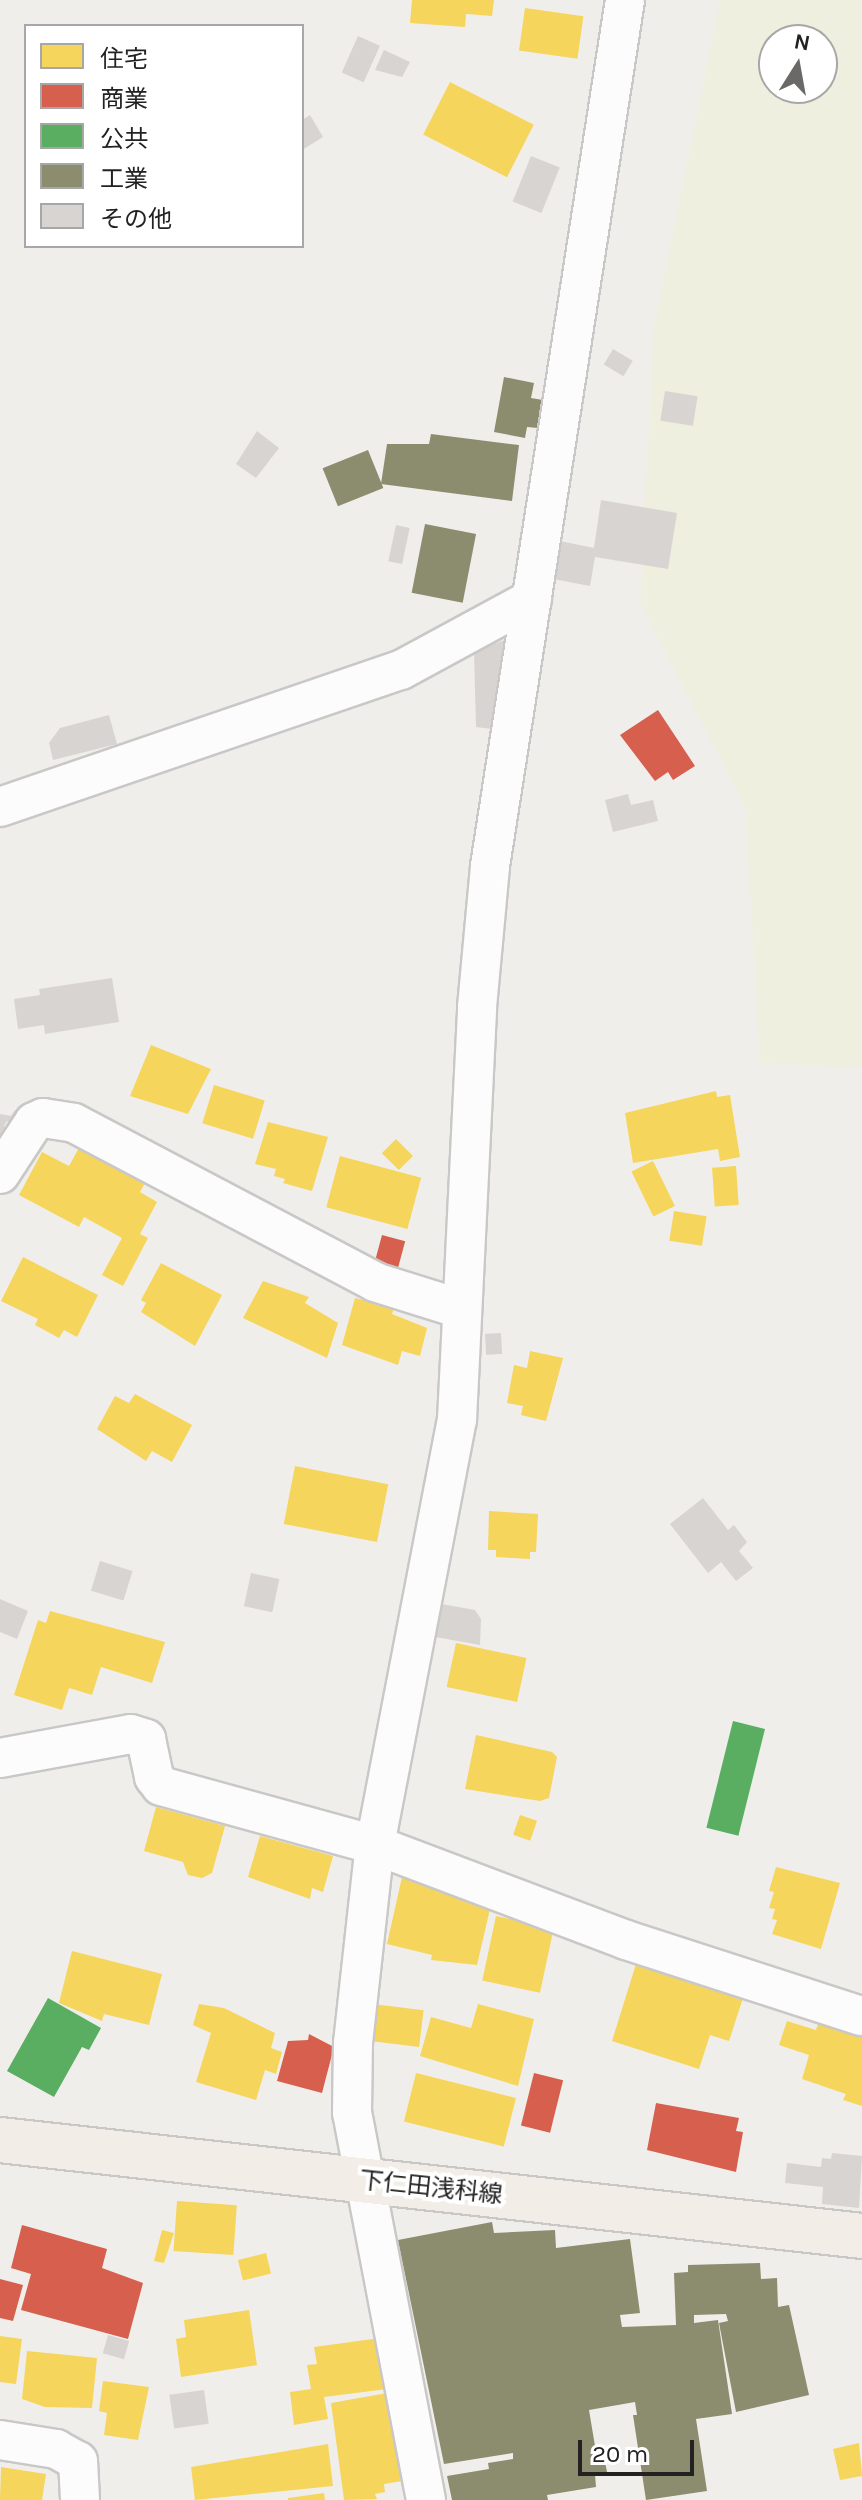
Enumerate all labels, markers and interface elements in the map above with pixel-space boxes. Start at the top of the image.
legend [24,24,304,248]
north arrow [758,24,838,104]
text: N [792,28,812,57]
text: 住宅 [100,45,148,73]
text: 商業 [100,85,148,113]
text: 公共 [100,125,148,153]
text: 工業 [100,165,148,193]
text: その他 [100,205,172,233]
street label: 下仁田浅科線 [358,2166,504,2210]
scale bar [582,2424,698,2474]
text: 20 m [592,2440,648,2468]

